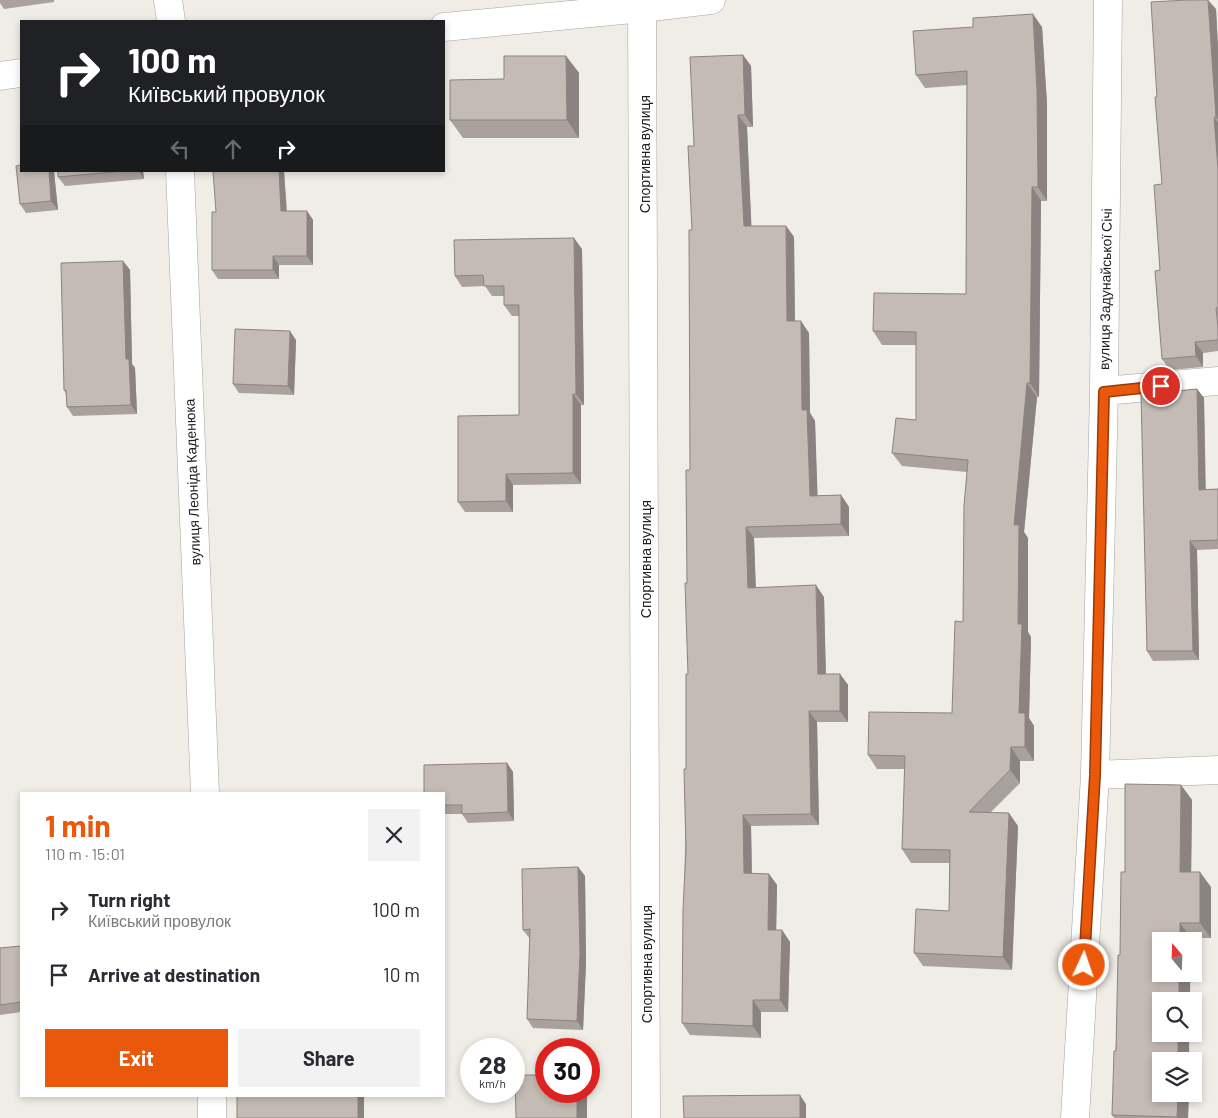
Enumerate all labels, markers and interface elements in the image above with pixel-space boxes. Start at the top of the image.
text: 100 m [128,38,217,80]
icon: right [45,40,110,105]
text: Київський провулок [128,80,325,106]
street label: Спортивна вулиця [636,95,653,213]
icon: left [166,135,194,163]
icon: ahead [219,135,247,163]
icon: right [272,135,300,163]
street label: вулиця Задунайської Січі [1095,208,1115,370]
pin [1140,365,1182,407]
icon: arrive [1147,372,1175,400]
street label: вулиця Леоніда Каденюка [181,398,203,566]
street label: Спортивна вулиця [637,500,654,618]
text: 1 min [45,807,111,843]
button: close [368,809,420,861]
text: 110 m · 15:01 [45,844,125,863]
text: Turn right [88,888,170,911]
icon: right [45,896,73,924]
text: 100 m [372,898,420,921]
street label: Спортивна вулиця [638,905,655,1023]
text: Київський провулок [88,911,231,930]
north arrow [1152,932,1202,982]
map controls [1152,932,1202,1102]
position arrow [1057,938,1109,990]
icon: arrive [45,961,73,989]
text: Arrive at destination [88,963,260,986]
text: 10 m [383,963,420,986]
button: search [1152,992,1202,1042]
button: Exit [45,1029,228,1087]
button: Share [238,1029,420,1087]
speed limit sign: 30 [535,1038,600,1103]
text: 28 [479,1049,506,1079]
button: layers [1152,1052,1202,1102]
text: km/h [479,1076,506,1090]

